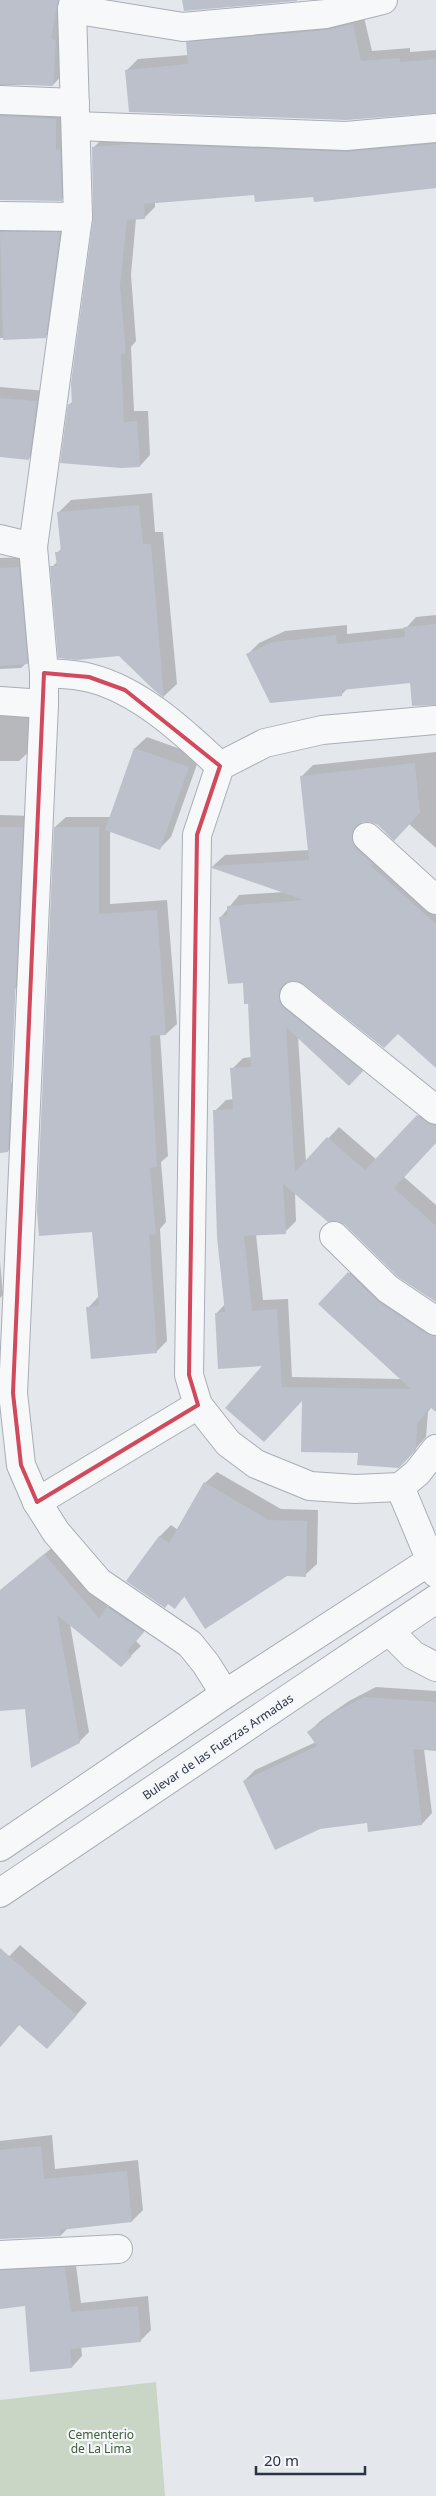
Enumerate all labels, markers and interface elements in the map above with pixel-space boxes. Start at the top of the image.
street label: Bulevar de las Fuerzas Armadas [139,1689,297,1804]
park label: Cementerio de La Lima [68,2426,134,2457]
scale bar [256,2444,365,2476]
text: 20 m [264,2450,299,2470]

